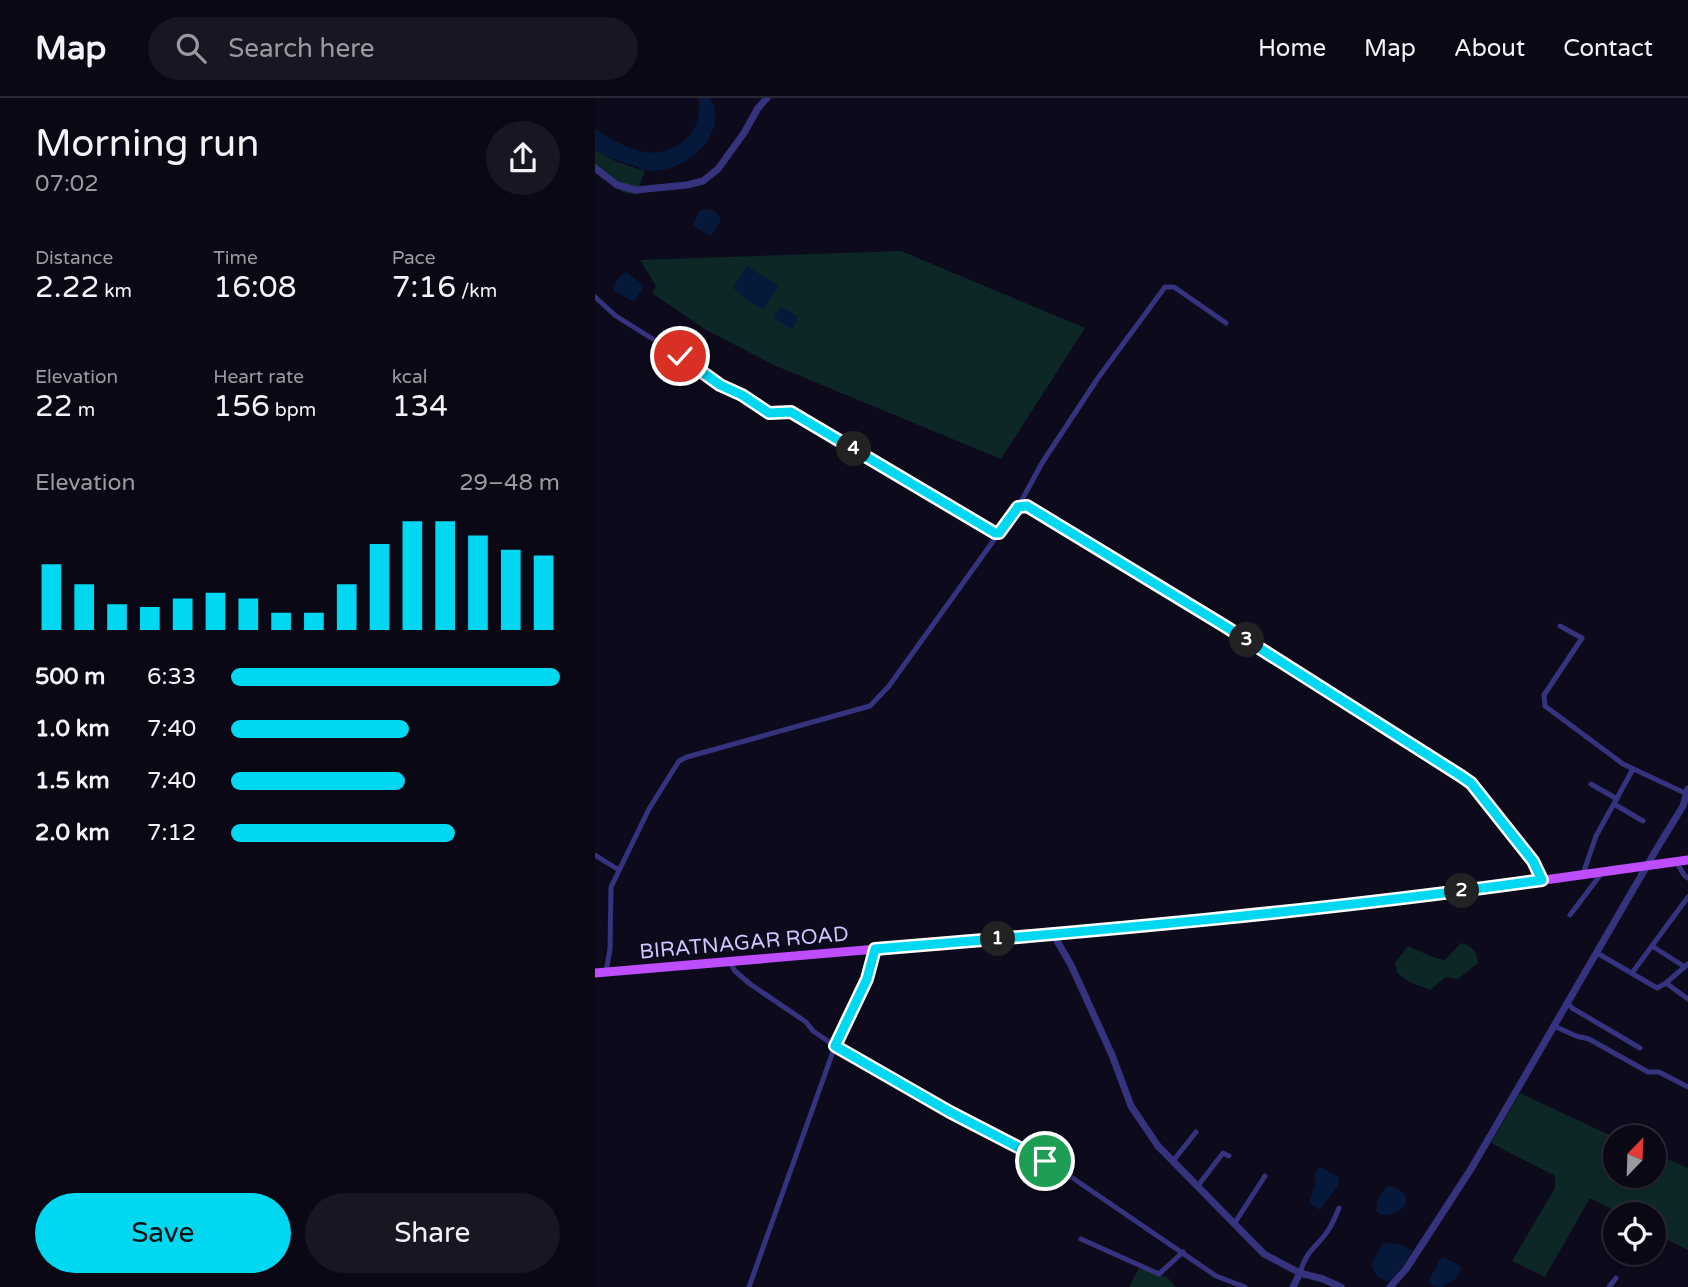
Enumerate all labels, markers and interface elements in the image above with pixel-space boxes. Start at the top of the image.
search box [148,17,638,80]
text: Map [35,29,106,68]
icon: search [172,29,210,67]
text: Search here [228,33,374,64]
text: Home [1258,34,1326,63]
text: Map [1364,34,1416,63]
text: About [1454,34,1525,63]
text: Contact [1563,34,1653,63]
text: Morning run [35,121,259,167]
button: share [486,121,560,195]
text: 07:02 [35,170,99,198]
text: Distance [35,247,113,269]
text: Time [213,247,258,269]
text: Pace [392,247,435,269]
text: 2.22 [35,269,99,306]
text: 16:08 [213,269,297,306]
text: 7:16 [392,269,456,306]
text: km [99,280,132,302]
text: /km [456,280,497,302]
pin [650,326,710,386]
icon: check [661,337,699,375]
text: Elevation [35,366,118,388]
text: Heart rate [213,366,304,388]
text: kcal [392,366,427,388]
text: 22 [35,388,73,425]
text: 156 [213,388,270,425]
text: 134 [392,388,448,425]
text: m [73,399,95,421]
text: bpm [270,399,316,421]
pin: 4 [837,432,871,466]
text: 4 [848,437,859,459]
text: Elevation [35,469,136,497]
text: 29–48 m [459,469,560,497]
pin: 3 [1229,622,1265,658]
text: 3 [1241,628,1252,650]
text: 500 m [35,663,105,691]
text: 6:33 [147,663,196,691]
text: 1.0 km [35,715,110,743]
text: 7:40 [147,715,196,743]
text: 1.5 km [35,767,110,795]
text: 7:40 [147,767,196,795]
text: 2.0 km [35,819,110,847]
text: 7:12 [147,819,196,847]
pin: 2 [1445,874,1479,908]
text: 2 [1456,879,1467,901]
street label: BIRATNAGAR ROAD [638,921,850,965]
pin: 1 [981,922,1015,956]
text: 1 [992,927,1003,949]
north arrow [1603,1125,1666,1188]
map controls [1603,1125,1666,1265]
pin [1015,1131,1075,1191]
icon: arrive [1026,1142,1064,1180]
button: Save [35,1193,291,1273]
button: Share [305,1193,560,1273]
button: locate [1603,1202,1666,1265]

